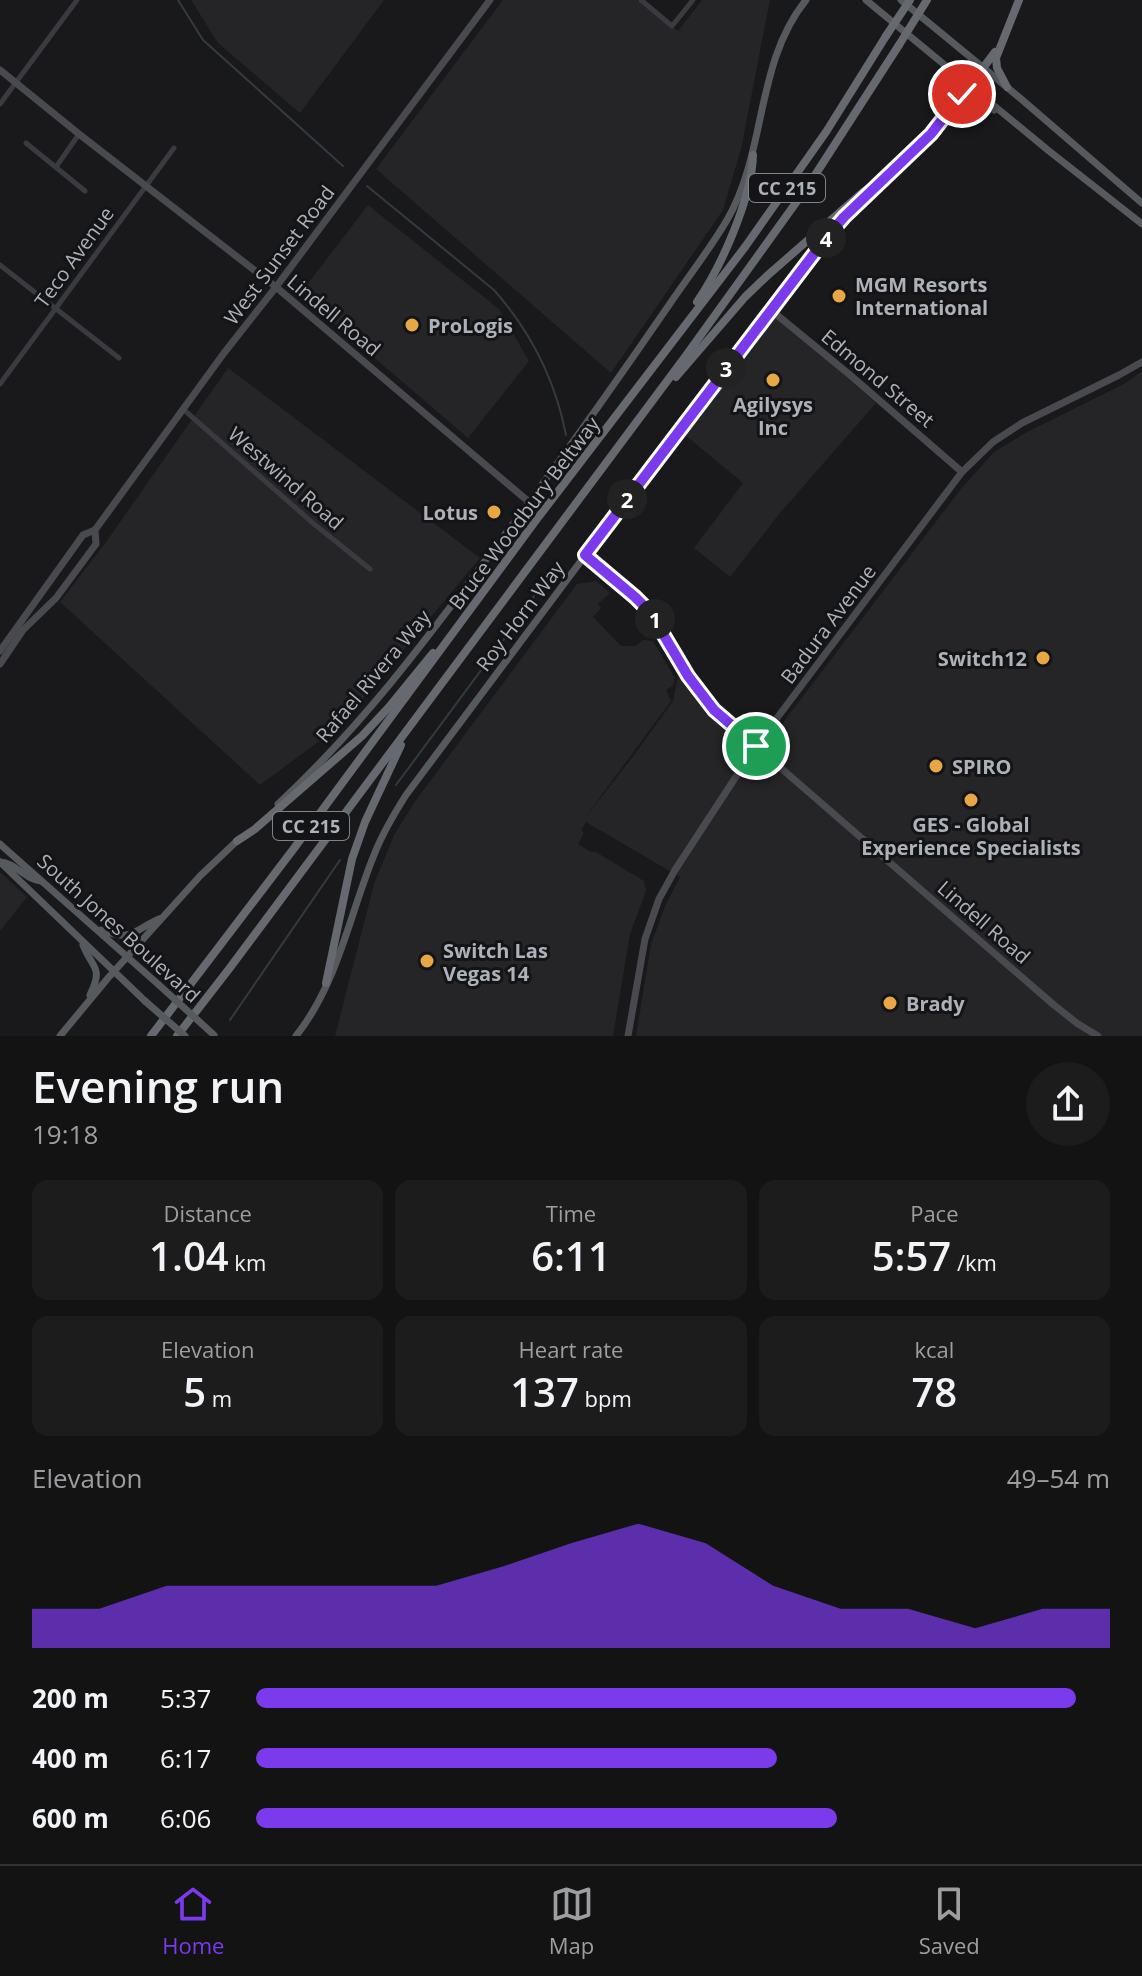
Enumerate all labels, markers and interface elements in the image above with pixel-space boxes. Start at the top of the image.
pin [928,60,996,128]
icon: check [940,72,984,116]
road number: CC 215 [749,174,825,202]
street label: West Sunset Road [218,180,340,330]
street label: Teco Avenue [28,201,120,313]
pin: 4 [806,218,846,258]
text: 4 [820,223,832,253]
street label: Lindell Road [282,268,386,362]
place label: MGM Resorts International [855,271,988,321]
marker: MGM Resorts International [830,287,848,305]
place label: ProLogis [428,312,513,339]
marker: ProLogis [403,316,421,334]
street label: Edmond Street [816,323,940,433]
pin: 3 [706,348,746,388]
text: 3 [720,353,732,383]
marker: Agilysys Inc [764,371,782,389]
place label: Agilysys Inc [733,391,813,441]
street label: Bruce Woodbury Beltway [443,410,606,615]
street label: Westwind Road [223,420,349,536]
pin: 2 [607,479,647,519]
text: 2 [621,484,633,514]
place label: Lotus [423,499,478,526]
marker: Lotus [485,503,503,521]
street label: Roy Horn Way [470,555,571,677]
street label: Badura Avenue [774,559,882,689]
pin: 1 [635,599,675,639]
street label: Rafael Rivera Way [309,603,437,748]
text: 1 [649,604,661,634]
place label: Switch12 [938,645,1027,672]
marker: Switch12 [1034,649,1052,667]
pin [722,712,790,780]
icon: arrive [734,724,778,768]
place label: SPIRO [952,753,1011,780]
marker: SPIRO [927,757,945,775]
marker: GES - Global Experience Specialists [962,791,980,809]
place label: GES - Global Experience Specialists [861,811,1081,861]
road number: CC 215 [273,812,349,840]
street label: South Jones Boulevard [32,848,206,1008]
street label: Lindell Road [932,874,1036,970]
place label: Switch Las Vegas 14 [443,937,548,987]
marker: Switch Las Vegas 14 [418,952,436,970]
place label: Brady [906,990,965,1017]
marker: Brady [881,994,899,1012]
text: Evening run [32,1056,284,1116]
button: share [1026,1062,1110,1146]
text: 19:18 [32,1116,98,1152]
text: Distance [163,1198,252,1228]
text: Time [546,1198,596,1228]
text: Pace [910,1198,959,1228]
text: 1.04 [149,1228,229,1283]
text: 6:11 [531,1228,611,1283]
text: 5:57 [872,1228,951,1283]
text: km [229,1247,266,1277]
text: /km [951,1247,997,1277]
text: Elevation [161,1334,254,1364]
text: Heart rate [519,1334,623,1364]
text: kcal [914,1334,954,1364]
text: 5 [183,1364,206,1419]
text: 137 [510,1364,579,1419]
text: 78 [911,1364,957,1419]
text: m [206,1383,232,1413]
text: bpm [579,1383,632,1413]
text: Elevation [32,1460,142,1496]
text: 49–54 m [1007,1460,1110,1496]
text: 200 m [32,1680,109,1716]
text: 5:37 [160,1680,211,1716]
text: 400 m [32,1740,109,1776]
text: 6:17 [160,1740,211,1776]
text: 600 m [32,1800,109,1836]
text: 6:06 [160,1800,211,1836]
tab: Home [162,1882,224,1960]
tab: Map [549,1882,594,1960]
tab: Saved [919,1882,980,1960]

